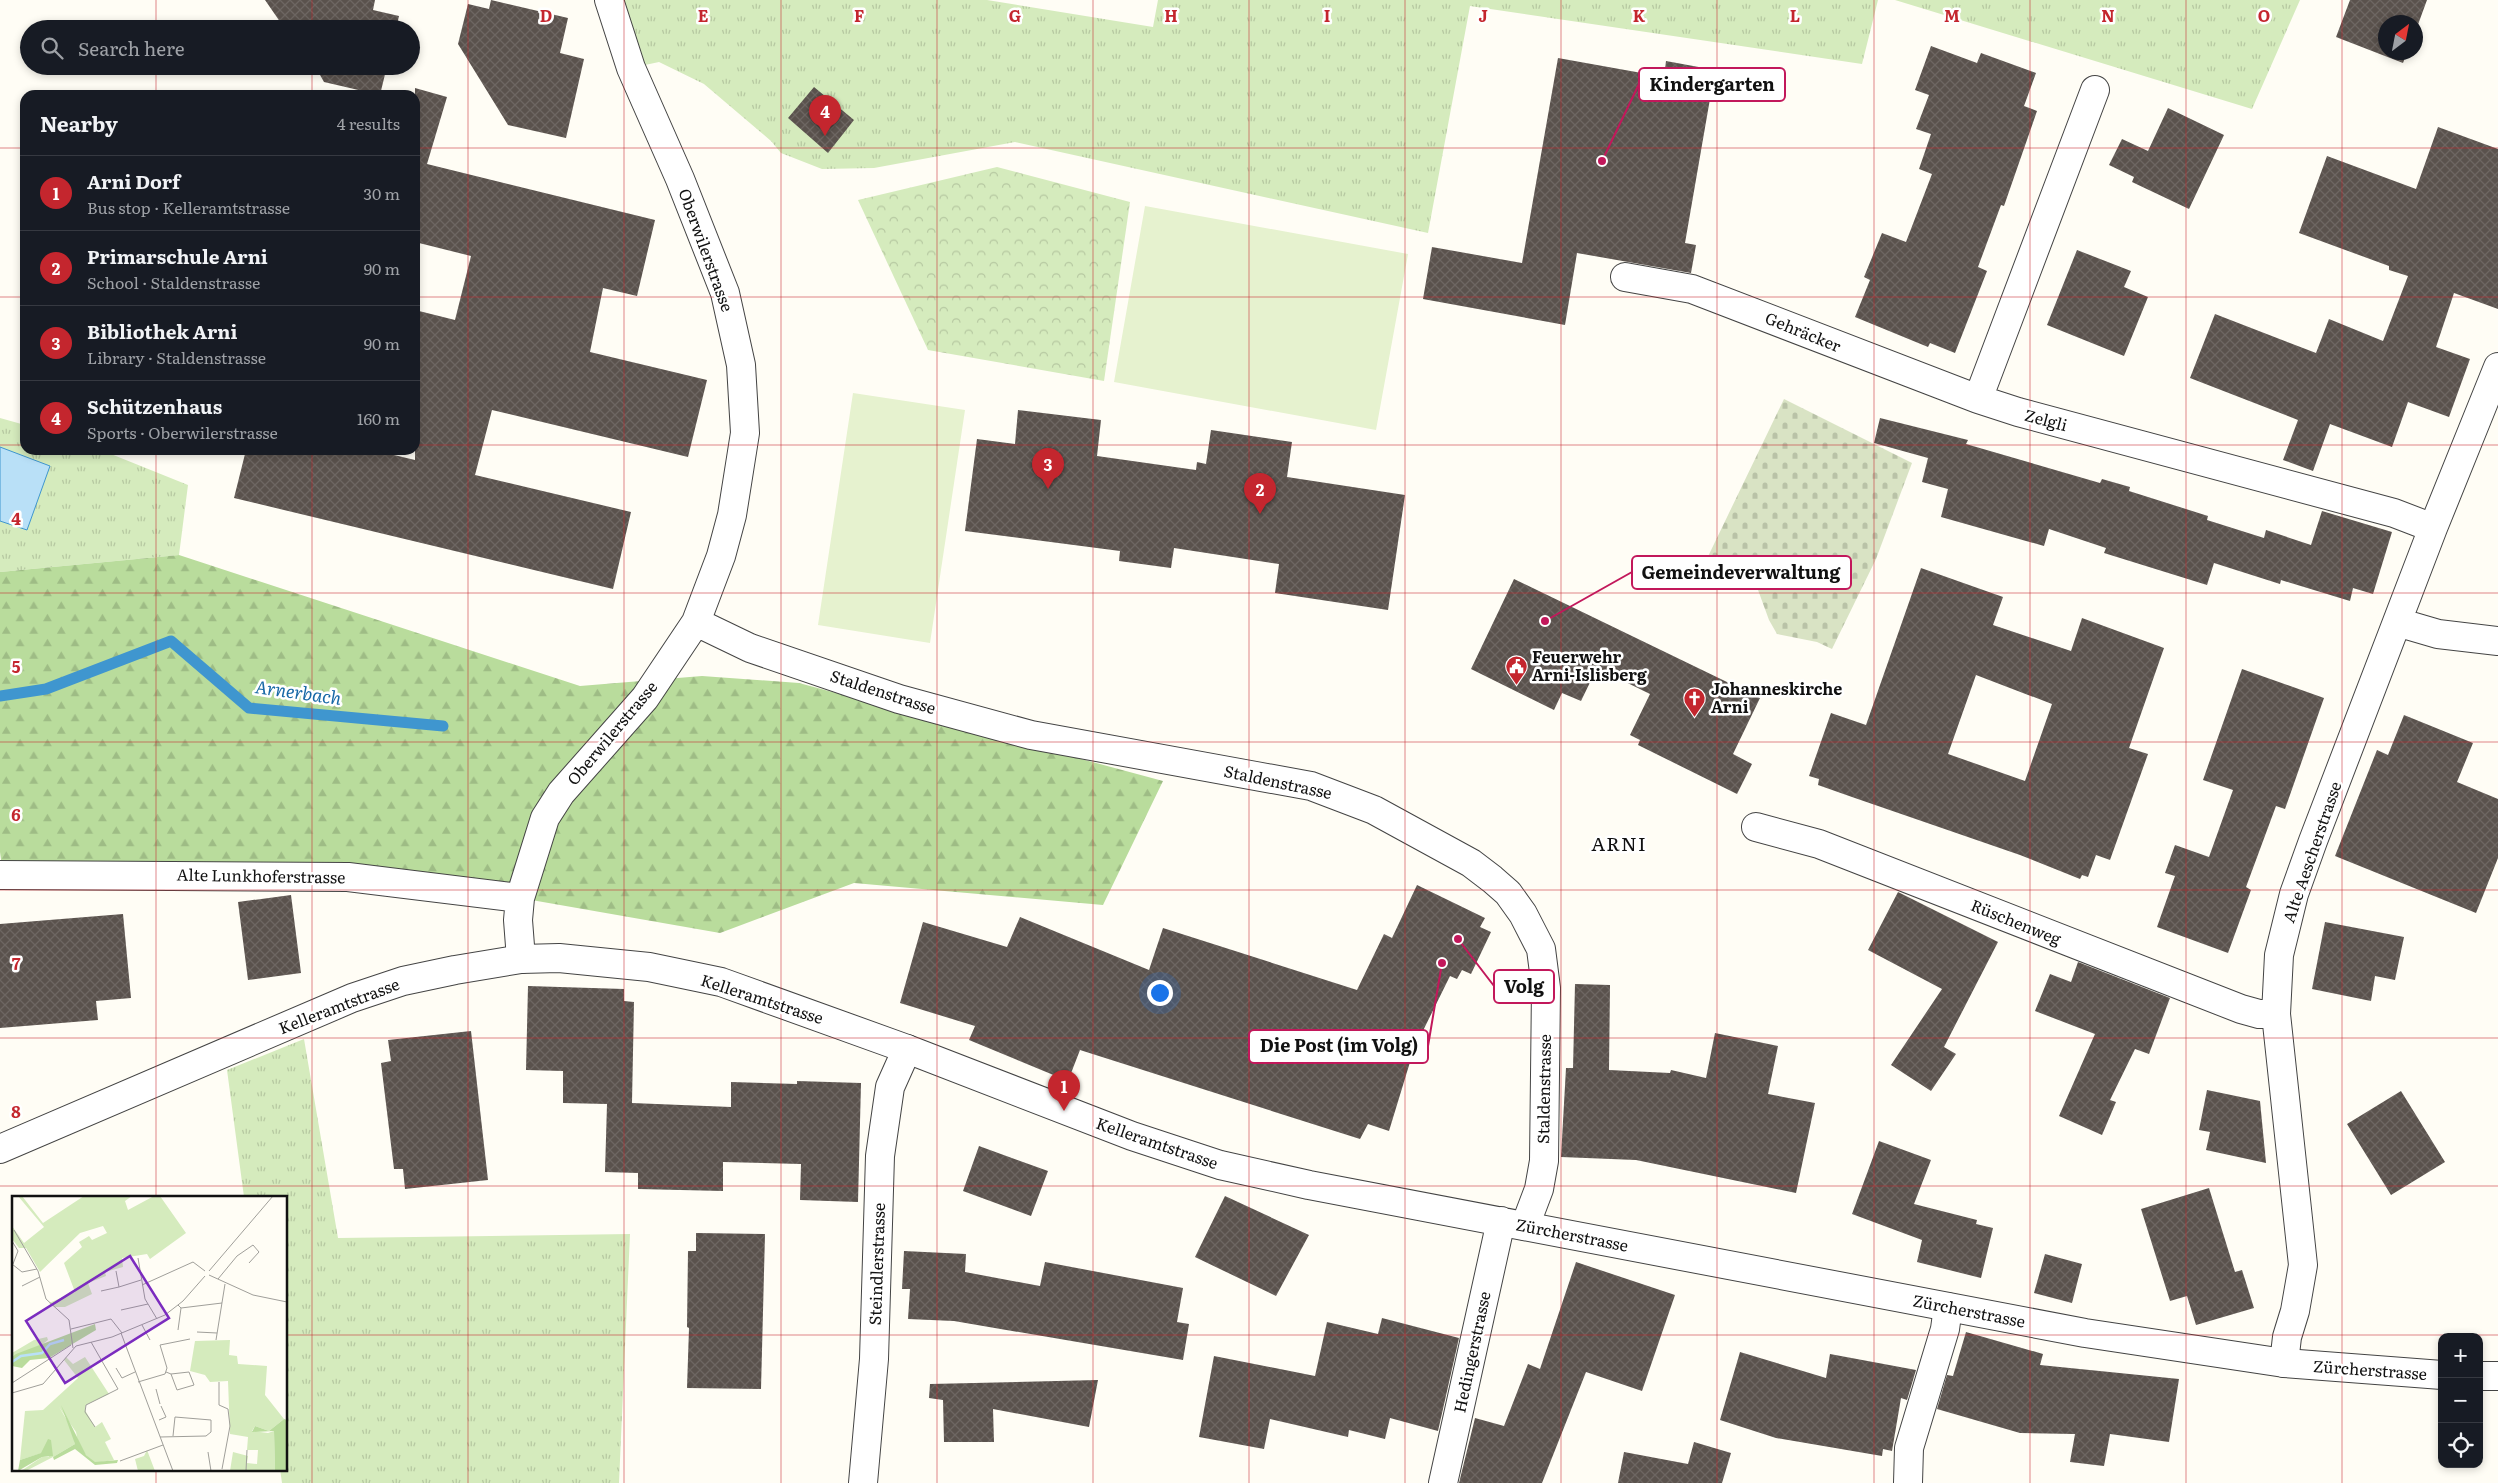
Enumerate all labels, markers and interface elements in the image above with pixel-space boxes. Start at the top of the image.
text: D [540,3,552,27]
text: E [698,3,709,27]
text: F [854,3,864,27]
text: G [1009,3,1021,27]
text: H [1164,3,1178,27]
text: I [1324,3,1330,27]
text: J [1478,3,1488,27]
text: K [1633,3,1646,27]
text: L [1790,3,1800,27]
text: M [1944,3,1960,27]
text: N [2101,3,2115,27]
text: O [2258,3,2270,27]
north arrow [2378,15,2423,60]
search box [20,20,420,75]
icon: search [38,34,66,62]
text: Search here [78,34,185,62]
callout: Kindergarten [1639,68,1785,101]
text: Kindergarten [1649,70,1775,97]
pin: 4 [809,95,841,136]
text: Nearby [40,107,118,138]
text: 4 results [337,111,400,135]
text: Arni Dorf [87,167,180,195]
text: 1 [53,181,59,205]
text: 30 m [363,181,400,205]
street label: Oberwilerstrasse [674,185,740,315]
text: Bus stop · Kelleramtstrasse [87,195,290,219]
text: Primarschule Arni [87,242,268,270]
text: 2 [52,256,60,280]
text: 90 m [364,256,400,280]
text: School · Staldenstrasse [87,270,260,294]
street label: Gehräcker [1762,305,1845,357]
text: Bibliothek Arni [87,317,237,345]
text: 3 [52,331,60,355]
text: 90 m [364,331,400,355]
text: Library · Staldenstrasse [87,345,266,369]
text: Schützenhaus [87,392,222,420]
street label: Zelgli [2022,402,2070,436]
text: 4 [51,406,61,430]
text: 160 m [357,406,400,430]
text: Sports · Oberwilerstrasse [87,420,278,444]
pin: 3 [1032,448,1064,489]
pin: 2 [1244,473,1276,514]
text: 4 [11,506,21,530]
callout: Gemeindeverwaltung [1632,556,1851,589]
text: Gemeindeverwaltung [1642,558,1842,585]
place label: Feuerwehr Arni-Islisberg [1532,644,1647,686]
text: 5 [12,654,21,678]
public building icon: Feuerwehr Arni-Islisberg [1504,654,1528,685]
street label: Staldenstrasse [827,663,939,719]
water label: Arnerbach [253,672,344,711]
street label: Oberwilerstrasse [560,675,662,790]
place label: Johanneskirche Arni [1711,676,1842,718]
church icon: Johanneskirche Arni [1683,686,1707,717]
street label: Staldenstrasse [1222,758,1334,804]
street label: Alte Aescherstrasse [2276,778,2346,926]
text: 6 [11,802,21,826]
district label: ARNI [1591,829,1647,857]
street label: Alte Lunkhoferstrasse [176,862,346,888]
street label: Rüschenweg [1968,892,2065,950]
text: 7 [12,951,21,975]
street label: Kelleramtstrasse [698,967,827,1029]
callout: Volg [1494,970,1554,1003]
street label: Kelleramtstrasse [275,971,403,1039]
text: Volg [1504,972,1545,999]
your location [1147,980,1173,1006]
callout: Die Post (im Volg) [1249,1030,1428,1063]
text: Die Post (im Volg) [1260,1031,1418,1058]
street label: Staldenstrasse [1530,1034,1556,1144]
pin: 1 [1048,1070,1080,1111]
text: 8 [11,1099,21,1123]
street label: Kelleramtstrasse [1093,1110,1222,1174]
inset map [12,1196,288,1470]
street label: Steindlerstrasse [862,1202,890,1326]
street label: Zürcherstrasse [1514,1211,1630,1257]
street label: Zürcherstrasse [1911,1287,2027,1333]
street label: Hedingerstrasse [1446,1289,1496,1415]
map controls [2438,1333,2483,1468]
button: + [2438,1333,2483,1378]
street label: Zürcherstrasse [2312,1353,2428,1385]
button: − [2438,1378,2483,1423]
button: locate [2438,1423,2483,1468]

